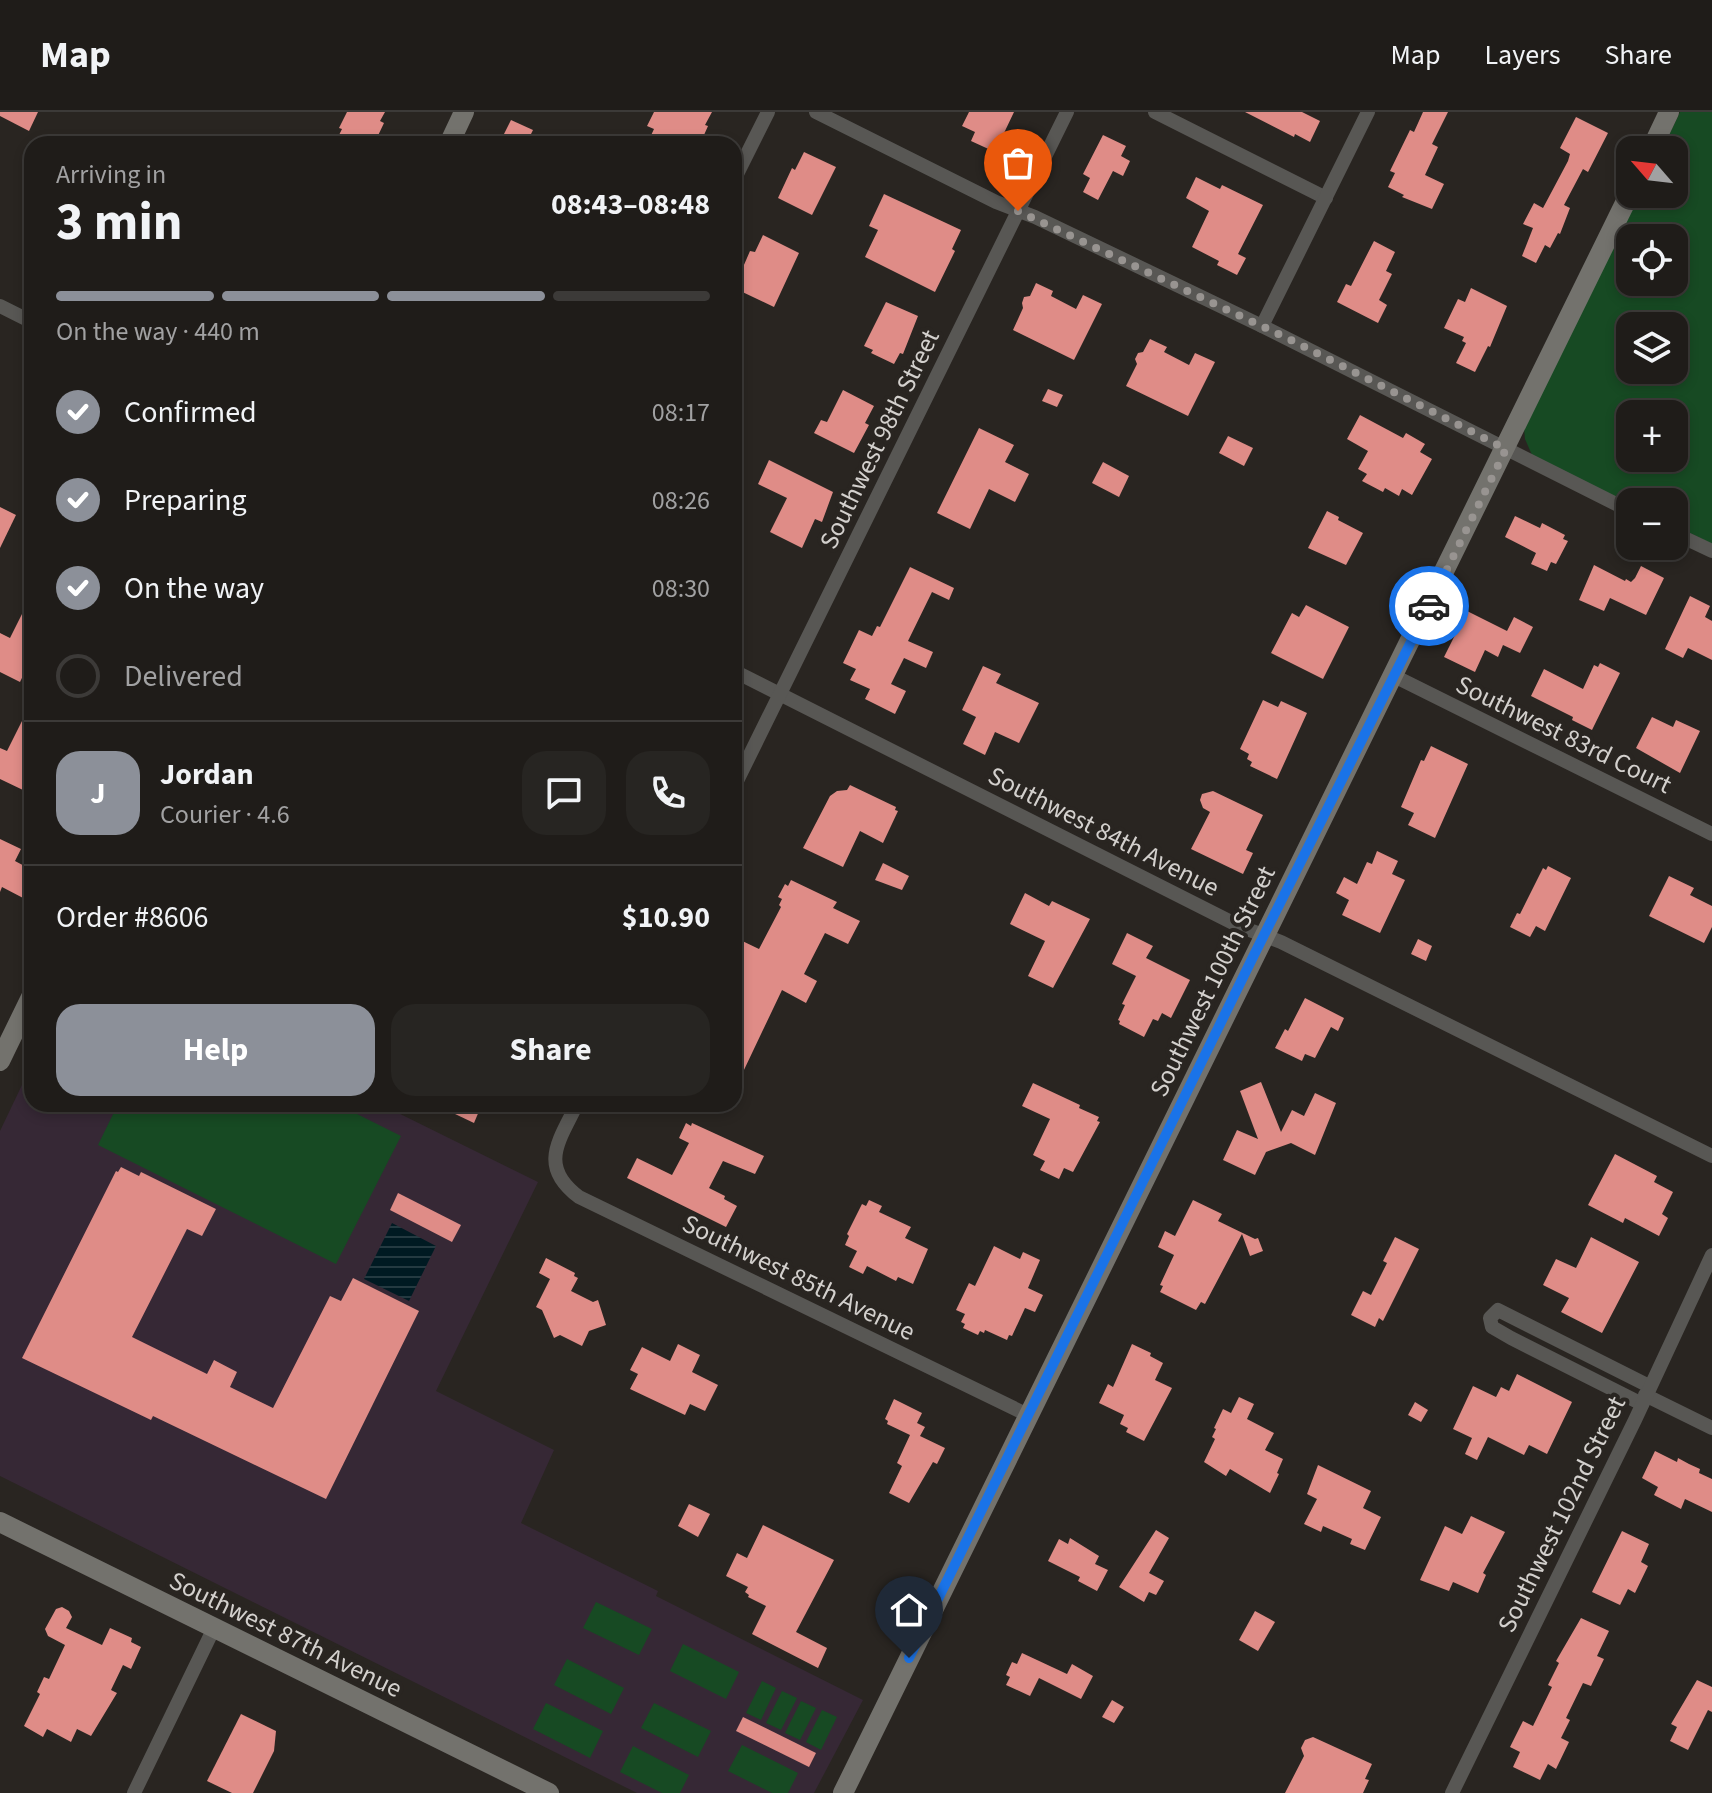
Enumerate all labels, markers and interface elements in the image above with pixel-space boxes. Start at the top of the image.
text: Map [40,28,111,82]
text: Map [1390,35,1440,75]
text: Layers [1484,35,1560,75]
text: Share [1604,35,1672,75]
pin [984,129,1052,211]
north arrow [1616,136,1688,208]
map controls [1616,136,1688,560]
icon: bag [996,141,1040,185]
text: Arriving in [56,156,166,193]
text: 08:43–08:48 [551,183,710,226]
text: 3 min [56,186,183,260]
button: locate [1616,224,1688,296]
button: layers [1616,312,1688,384]
text: On the way · 440 m [56,313,260,350]
street label: Southwest 98th Street [810,323,949,555]
icon: check [56,390,100,434]
text: Confirmed [124,391,257,434]
text: 08:17 [652,394,710,431]
button: + [1616,400,1688,472]
icon: check [56,478,100,522]
text: Preparing [124,479,247,522]
text: 08:26 [652,482,710,519]
button: − [1616,488,1688,560]
icon: check [56,566,100,610]
courier [1389,566,1469,646]
text: On the way [124,567,264,610]
text: 08:30 [652,570,710,607]
icon: car [1407,584,1451,628]
text: Delivered [124,655,243,698]
street label: Southwest 83rd Court [1450,666,1678,803]
button: chat [522,751,606,835]
button: phone [626,751,710,835]
text: Jordan [160,753,254,796]
street label: Southwest 84th Avenue [982,757,1226,906]
text: J [90,772,106,815]
text: Courier · 4.6 [160,796,290,833]
street label: Southwest 100th Street [1140,859,1285,1103]
text: Order #8606 [56,896,209,939]
text: $10.90 [622,896,710,939]
button: Help [56,1004,375,1096]
button: Share [391,1004,710,1096]
street label: Southwest 85th Avenue [676,1205,921,1350]
street label: Southwest 102nd Street [1488,1390,1635,1639]
street label: Southwest 87th Avenue [163,1562,408,1707]
pin [875,1576,943,1658]
icon: home [887,1588,931,1632]

